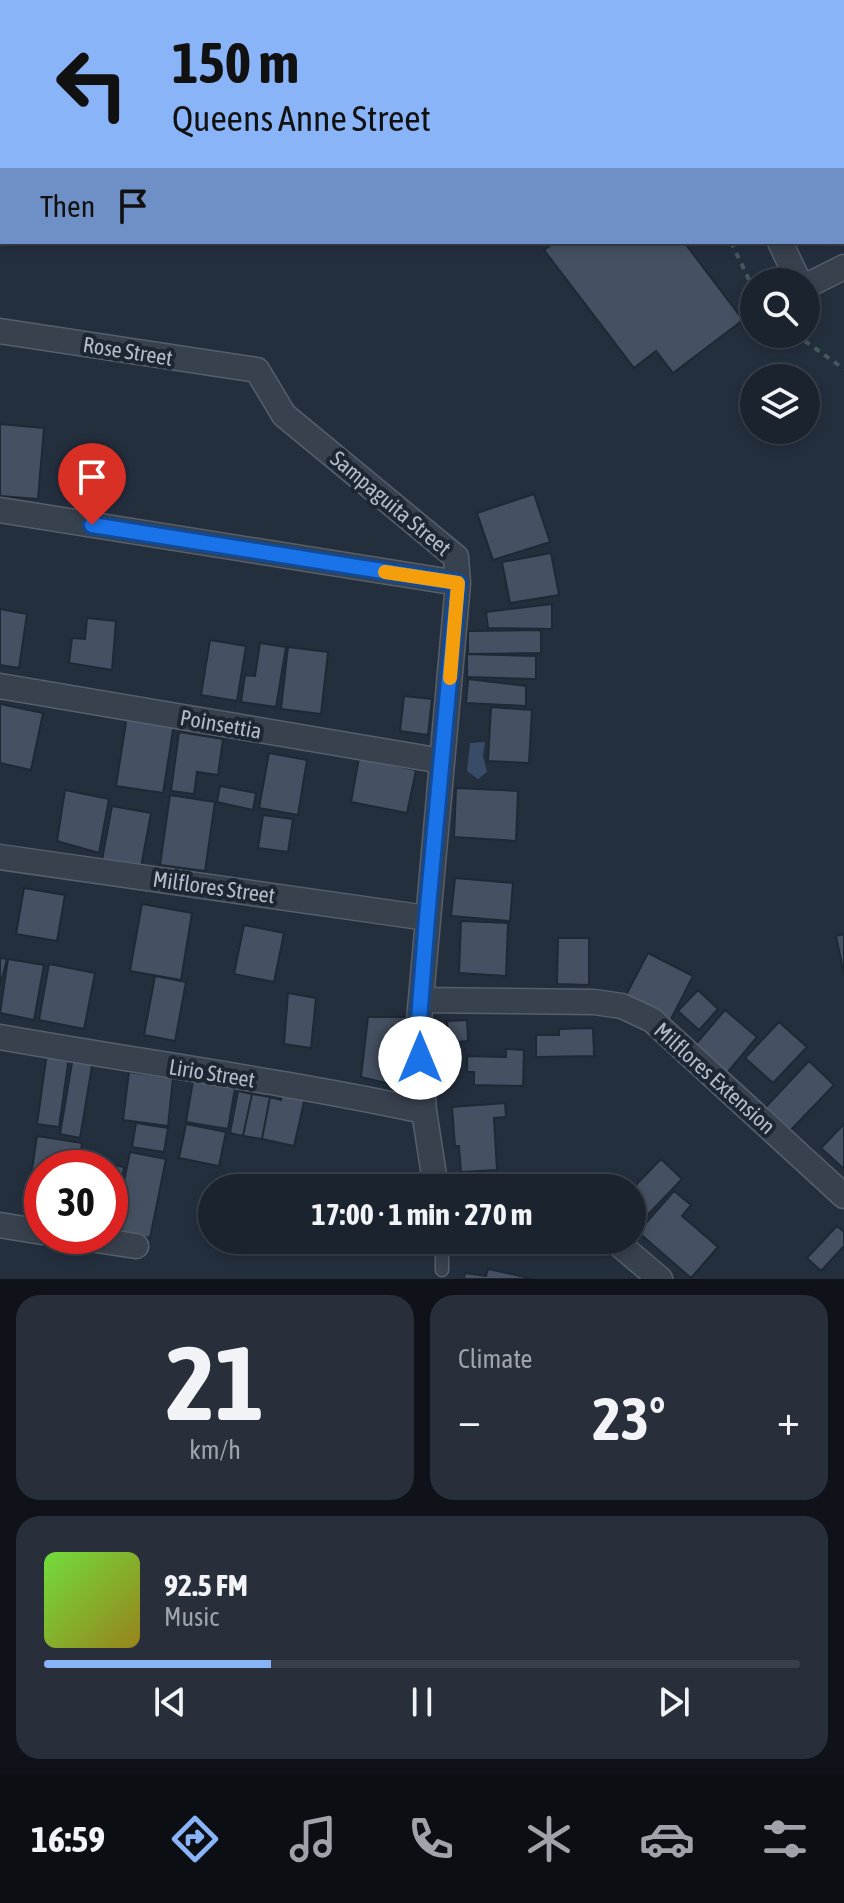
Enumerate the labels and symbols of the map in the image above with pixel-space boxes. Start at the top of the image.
street label: Rose Street [81,331,175,371]
pin [58,443,126,525]
street label: Sampaguita Street [326,445,456,561]
street label: Poinsettia [178,704,264,744]
street label: Milflores Street [151,866,277,908]
position arrow [378,1016,462,1100]
street label: Milflores Extension [649,1017,781,1139]
street label: Lirio Street [167,1053,257,1093]
speed limit sign: 30 [24,1150,128,1254]

